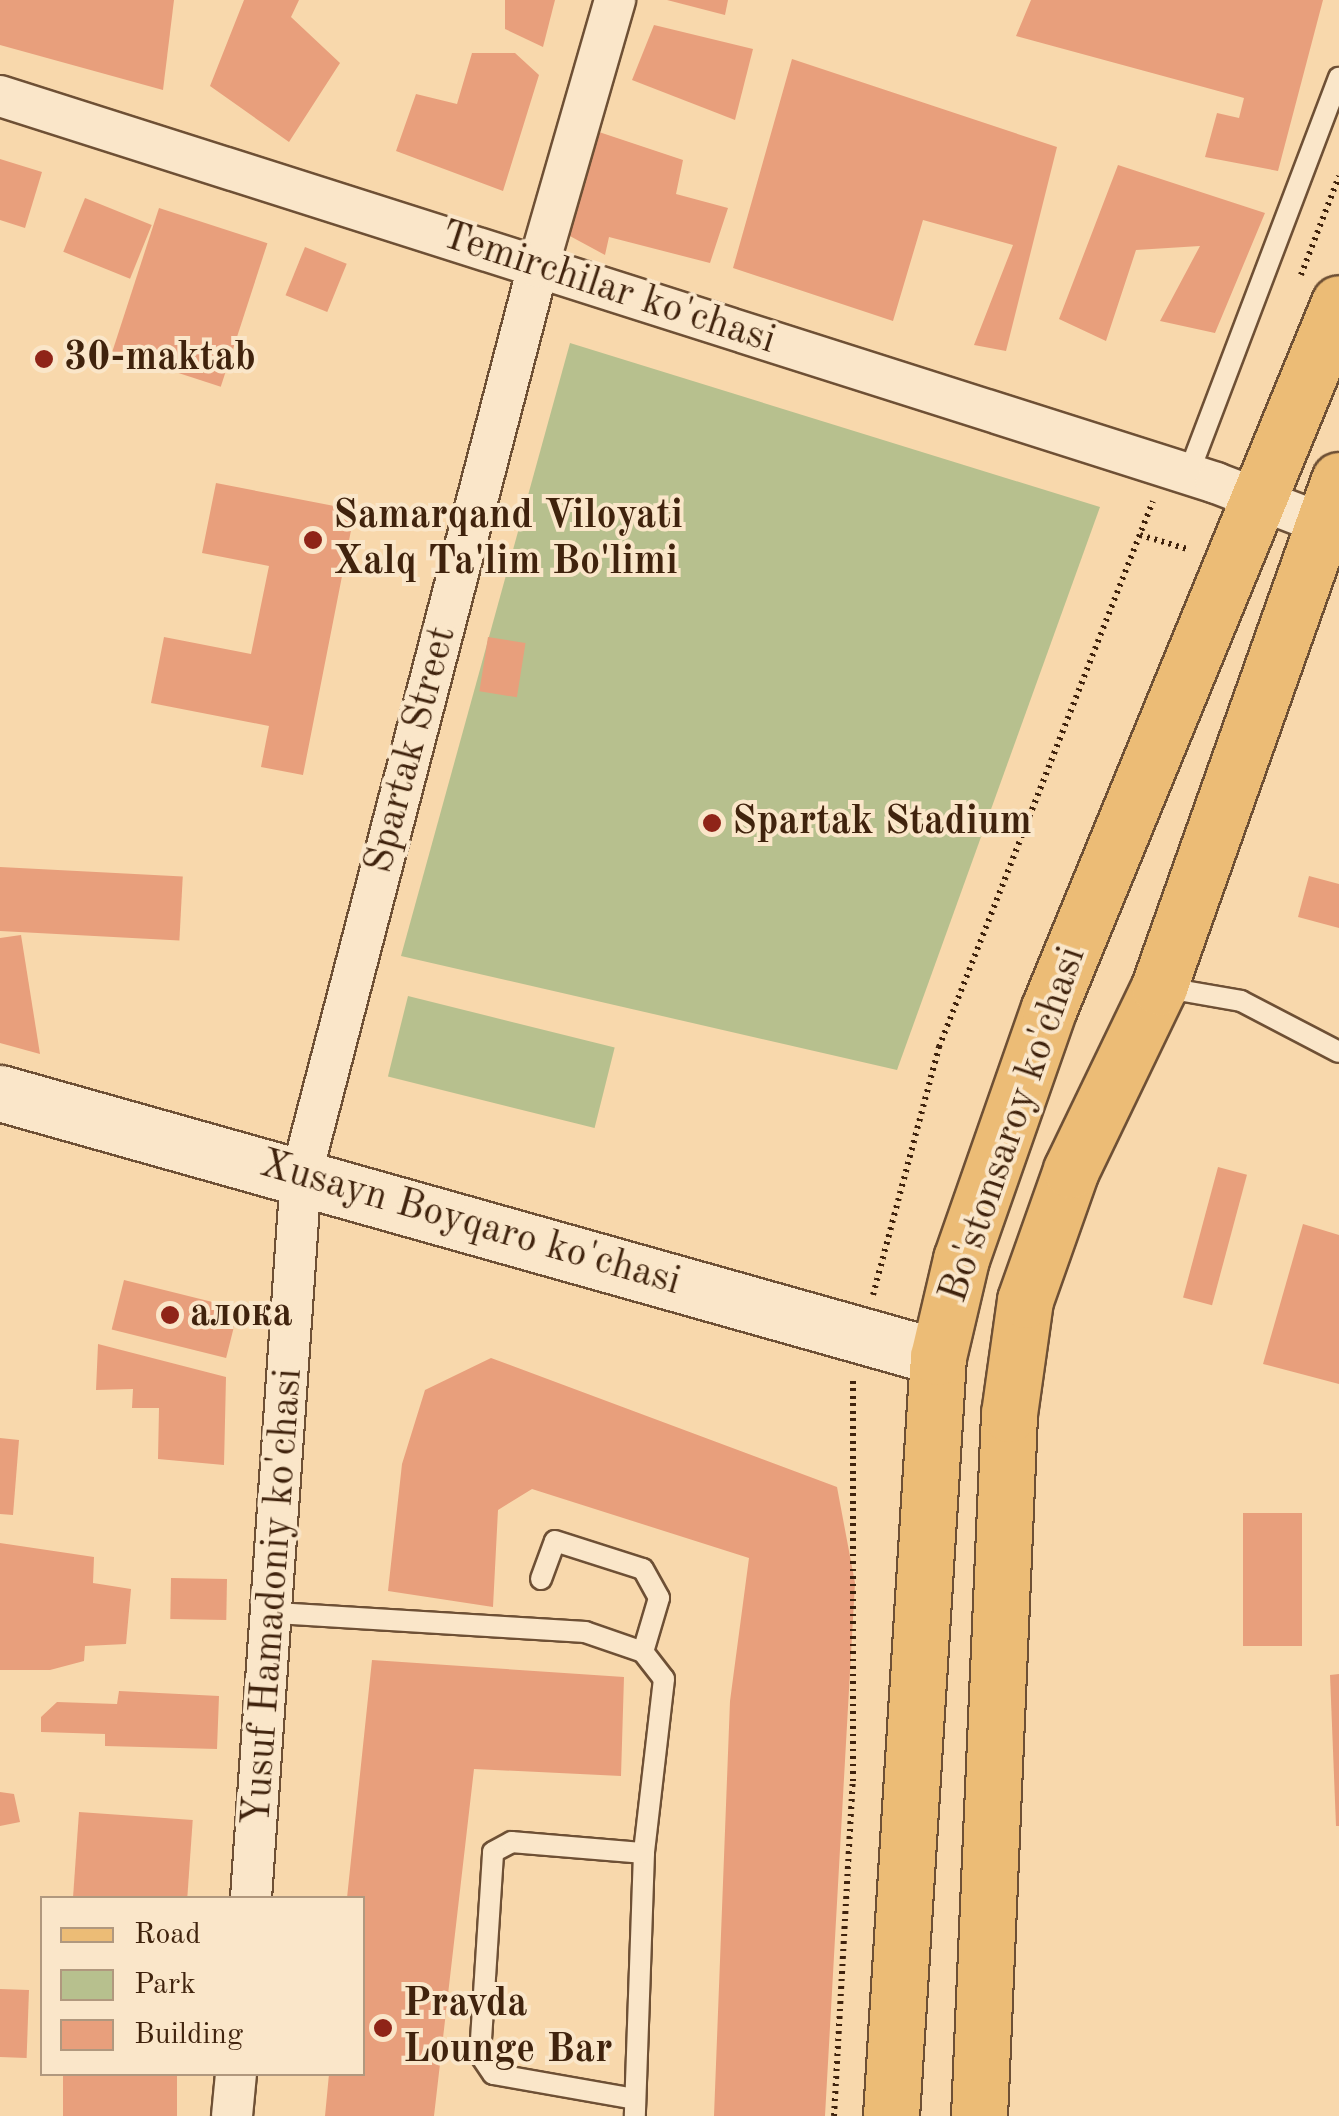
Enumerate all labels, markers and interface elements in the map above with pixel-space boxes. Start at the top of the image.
street label: Temirchilar ko'chasi [435,212,781,366]
place label: 30-maktab [64,335,256,383]
marker: 30-maktab [33,348,55,370]
place label: Samarqand Viloyati Xalq Ta'lim Bo'limi [333,493,683,587]
marker: Samarqand Viloyati Xalq Ta'lim Bo'limi [302,529,324,551]
street label: Spartak Street [356,621,468,879]
place label: Spartak Stadium [732,799,1032,847]
marker: Spartak Stadium [701,812,723,834]
street label: Bo'stonsaroy ko'chasi [931,941,1097,1309]
street label: Xusayn Boyqaro ko'chasi [254,1141,686,1307]
place label: алока [190,1291,293,1339]
marker: алока [159,1304,181,1326]
street label: Yusuf Hamadoniy ko'chasi [234,1367,314,1827]
legend [40,1896,365,2076]
text: Road [134,1920,201,1950]
text: Park [134,1970,196,2000]
place label: Pravda Lounge Bar [403,1981,613,2075]
marker: Pravda Lounge Bar [372,2017,394,2039]
text: Building [134,2020,243,2050]

